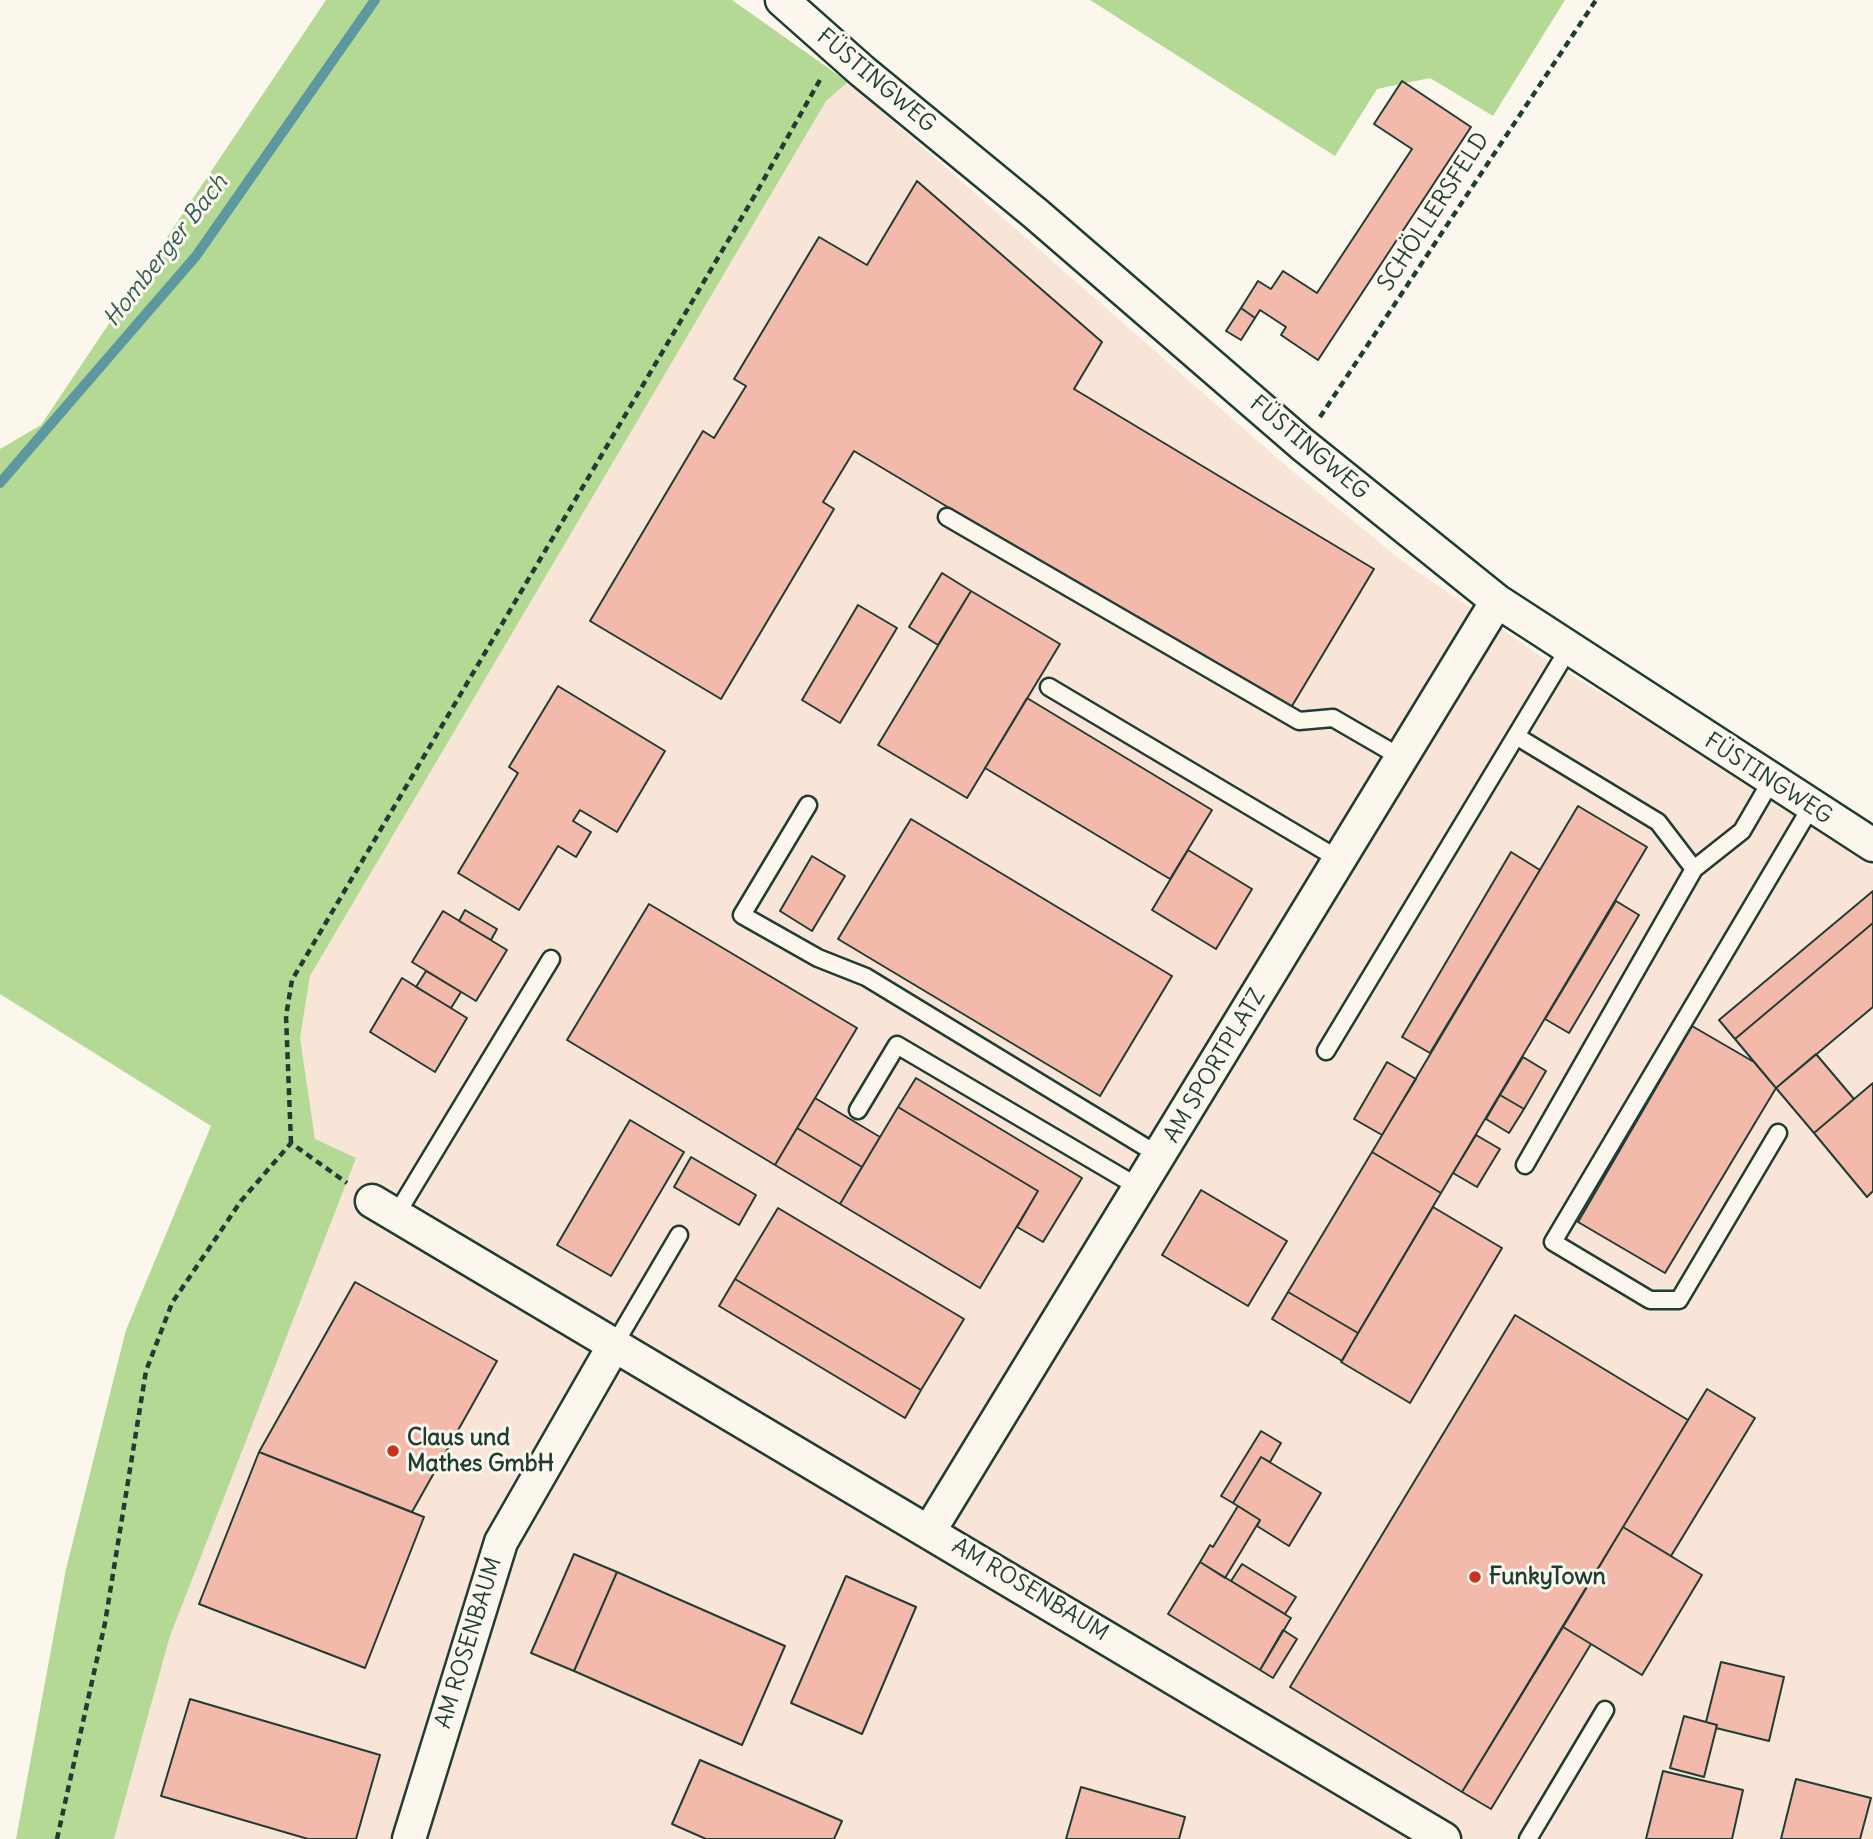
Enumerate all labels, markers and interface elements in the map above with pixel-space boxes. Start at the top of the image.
street label: FÜSTINGWEG [811,23,941,139]
street label: SCHÖLLERSFELD [1372,128,1496,296]
water label: Homberger Bach [98,169,234,333]
street label: FÜSTINGWEG [1244,390,1374,506]
street label: FÜSTINGWEG [1699,727,1837,831]
street label: AM SPORTPLATZ [1158,984,1272,1148]
place label: Claus und Mathes GmbH [407,1424,554,1478]
marker: Claus und Mathes GmbH [385,1443,401,1459]
street label: AM ROSENBAUM [947,1532,1113,1648]
street label: AM ROSENBAUM [430,1554,508,1732]
place label: FunkyTown [1489,1563,1606,1591]
marker: FunkyTown [1467,1569,1483,1585]

